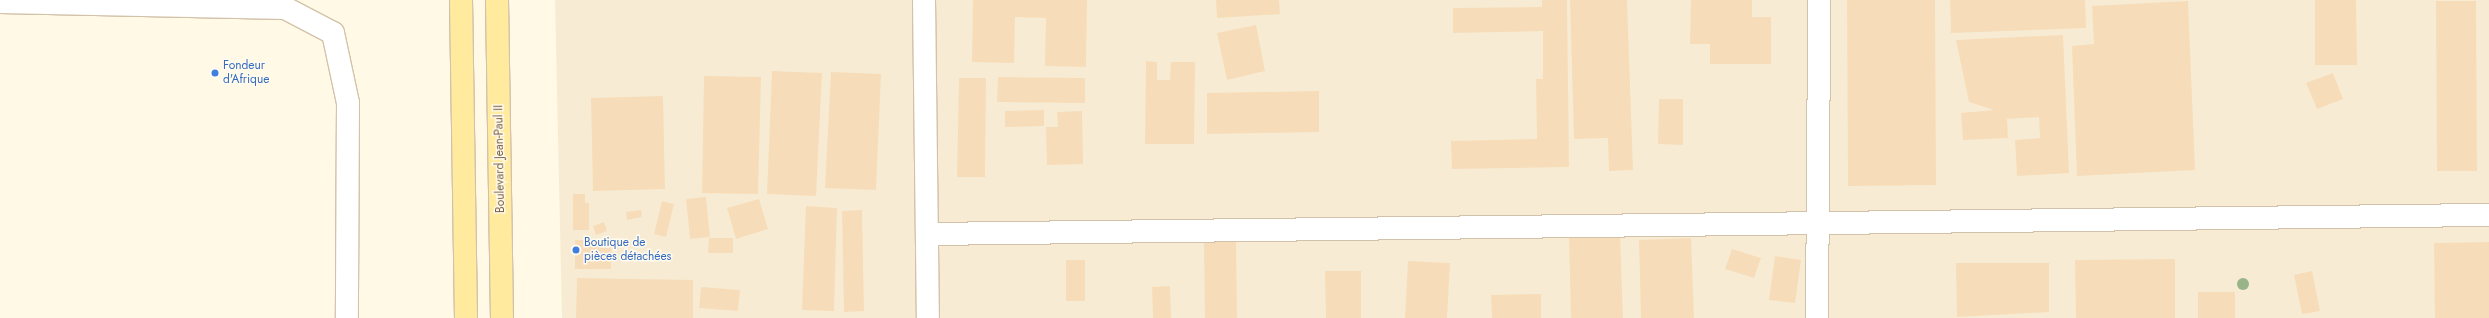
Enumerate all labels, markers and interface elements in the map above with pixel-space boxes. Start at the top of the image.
place label: Fondeur d'Afrique [223,59,269,87]
marker: Fondeur d'Afrique [210,68,220,78]
street label: Boulevard Jean-Paul II [492,105,508,213]
place label: Boutique de pièces détachées [584,236,671,264]
marker: Boutique de pièces détachées [571,245,581,255]

